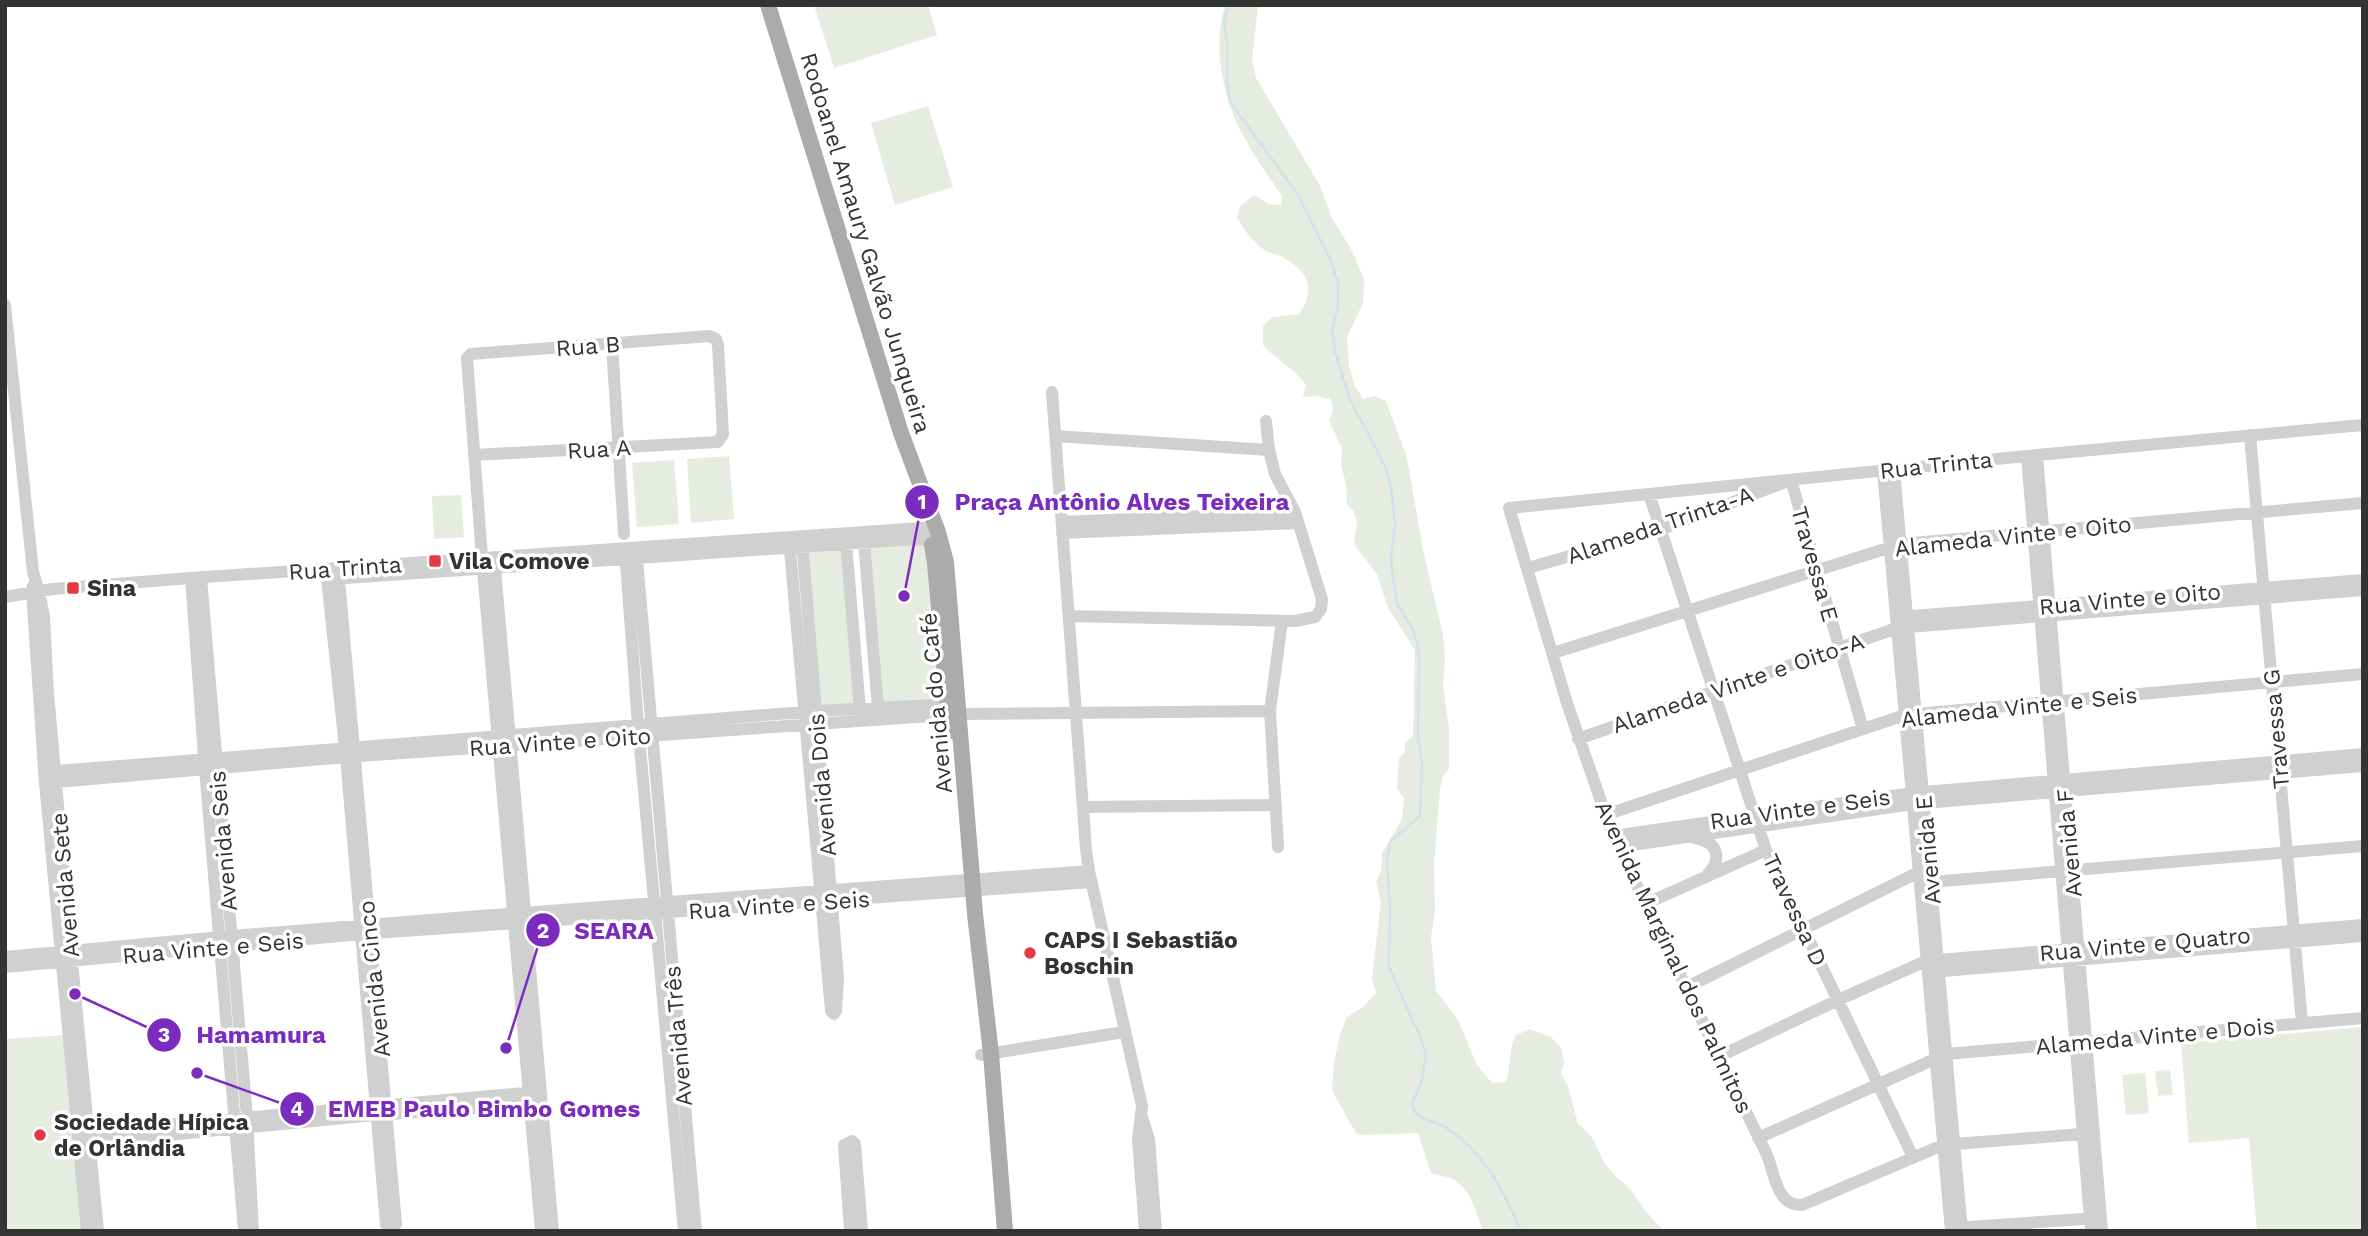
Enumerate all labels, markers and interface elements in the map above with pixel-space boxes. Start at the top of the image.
street label: Rodoanel Amaury Galvão Junqueira [795,49,936,437]
street label: Rua B [555,331,621,362]
street label: Rua A [566,434,632,465]
street label: Rua Trinta [1878,446,1994,485]
callout: Praça Antônio Alves Teixeira [905,479,1304,524]
street label: Alameda Trinta-A [1564,481,1757,570]
text: Praça Antônio Alves Teixeira [954,488,1290,516]
text: 1 [917,489,927,514]
street label: Travessa E [1785,503,1844,625]
street label: Alameda Vinte e Oito [1893,511,2133,562]
place label: Vila Comove [449,548,589,575]
street label: Rua Trinta [287,551,403,586]
marker: Vila Comove [427,553,443,569]
place label: Sina [87,575,137,602]
street label: Rua Vinte e Oito [2038,578,2222,621]
marker: Sina [65,580,81,596]
street label: Avenida do Café [915,611,958,795]
street label: Alameda Vinte e Oito-A [1609,628,1868,739]
street label: Travessa G [2258,668,2295,790]
street label: Alameda Vinte e Seis [1899,682,2139,733]
street label: Avenida Dois [803,712,842,858]
street label: Rua Vinte e Oito [468,723,652,762]
street label: Avenida Seis [204,770,243,912]
street label: Rua Vinte e Seis [1708,783,1892,836]
street label: Avenida F [2051,788,2088,898]
street label: Avenida E [1910,794,1947,906]
street label: Avenida Marginal dos Palmitos [1589,797,1758,1118]
street label: Avenida Sete [46,811,85,959]
street label: Travessa D [1757,850,1832,970]
street label: Rua Vinte e Seis [687,886,871,925]
street label: Avenida Cinco [353,899,396,1059]
callout: SEARA [525,908,668,953]
text: SEARA [574,917,655,945]
text: 2 [537,918,549,943]
street label: Rua Vinte e Quatro [2038,922,2252,967]
street label: Rua Vinte e Seis [121,927,305,970]
place label: CAPS I Sebastião Boschin [1044,927,1238,980]
marker: CAPS I Sebastião Boschin [1022,945,1038,961]
street label: Avenida Três [659,965,698,1107]
callout: Hamamura [147,1012,340,1057]
street label: Alameda Vinte e Dois [2034,1013,2276,1060]
text: Hamamura [196,1021,326,1049]
text: 3 [158,1022,170,1047]
callout: EMEB Paulo Bimbo Gomes [279,1086,655,1131]
text: EMEB Paulo Bimbo Gomes [328,1095,640,1123]
text: 4 [290,1096,304,1121]
place label: Sociedade Hípica de Orlândia [54,1109,250,1162]
marker: Sociedade Hípica de Orlândia [32,1127,48,1143]

